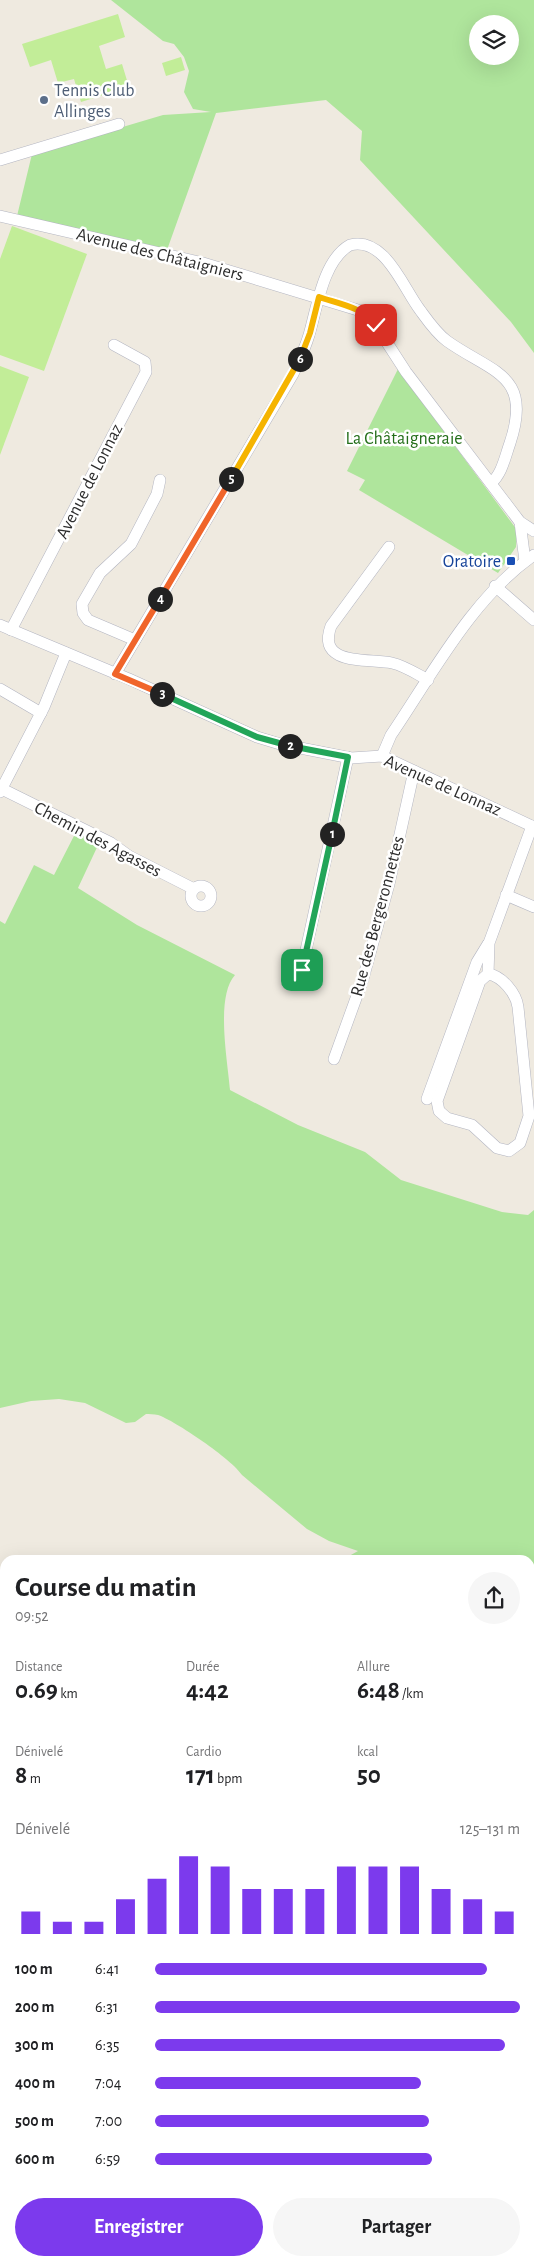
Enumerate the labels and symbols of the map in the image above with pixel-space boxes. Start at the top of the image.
place label: Tennis Club Allinges [54,82,135,121]
marker: Tennis Club Allinges [38,94,50,106]
street label: Avenue des Châtaigniers [74,226,245,284]
pin [355,304,397,346]
pin: 6 [288,346,312,372]
street label: Avenue de Lonnaz [53,421,127,542]
park label: La Châtaigneraie [345,430,463,448]
pin: 5 [218,466,244,492]
place label: Oratoire [443,553,501,571]
marker: Oratoire [505,555,517,567]
pin: 4 [148,586,172,612]
pin: 3 [150,682,174,706]
pin: 2 [278,734,302,758]
street label: Avenue de Lonnaz [381,752,504,820]
street label: Chemin des Agasses [31,799,164,881]
pin: 1 [320,822,344,846]
street label: Rue des Bergeronnettes [348,834,408,998]
pin [281,949,323,991]

